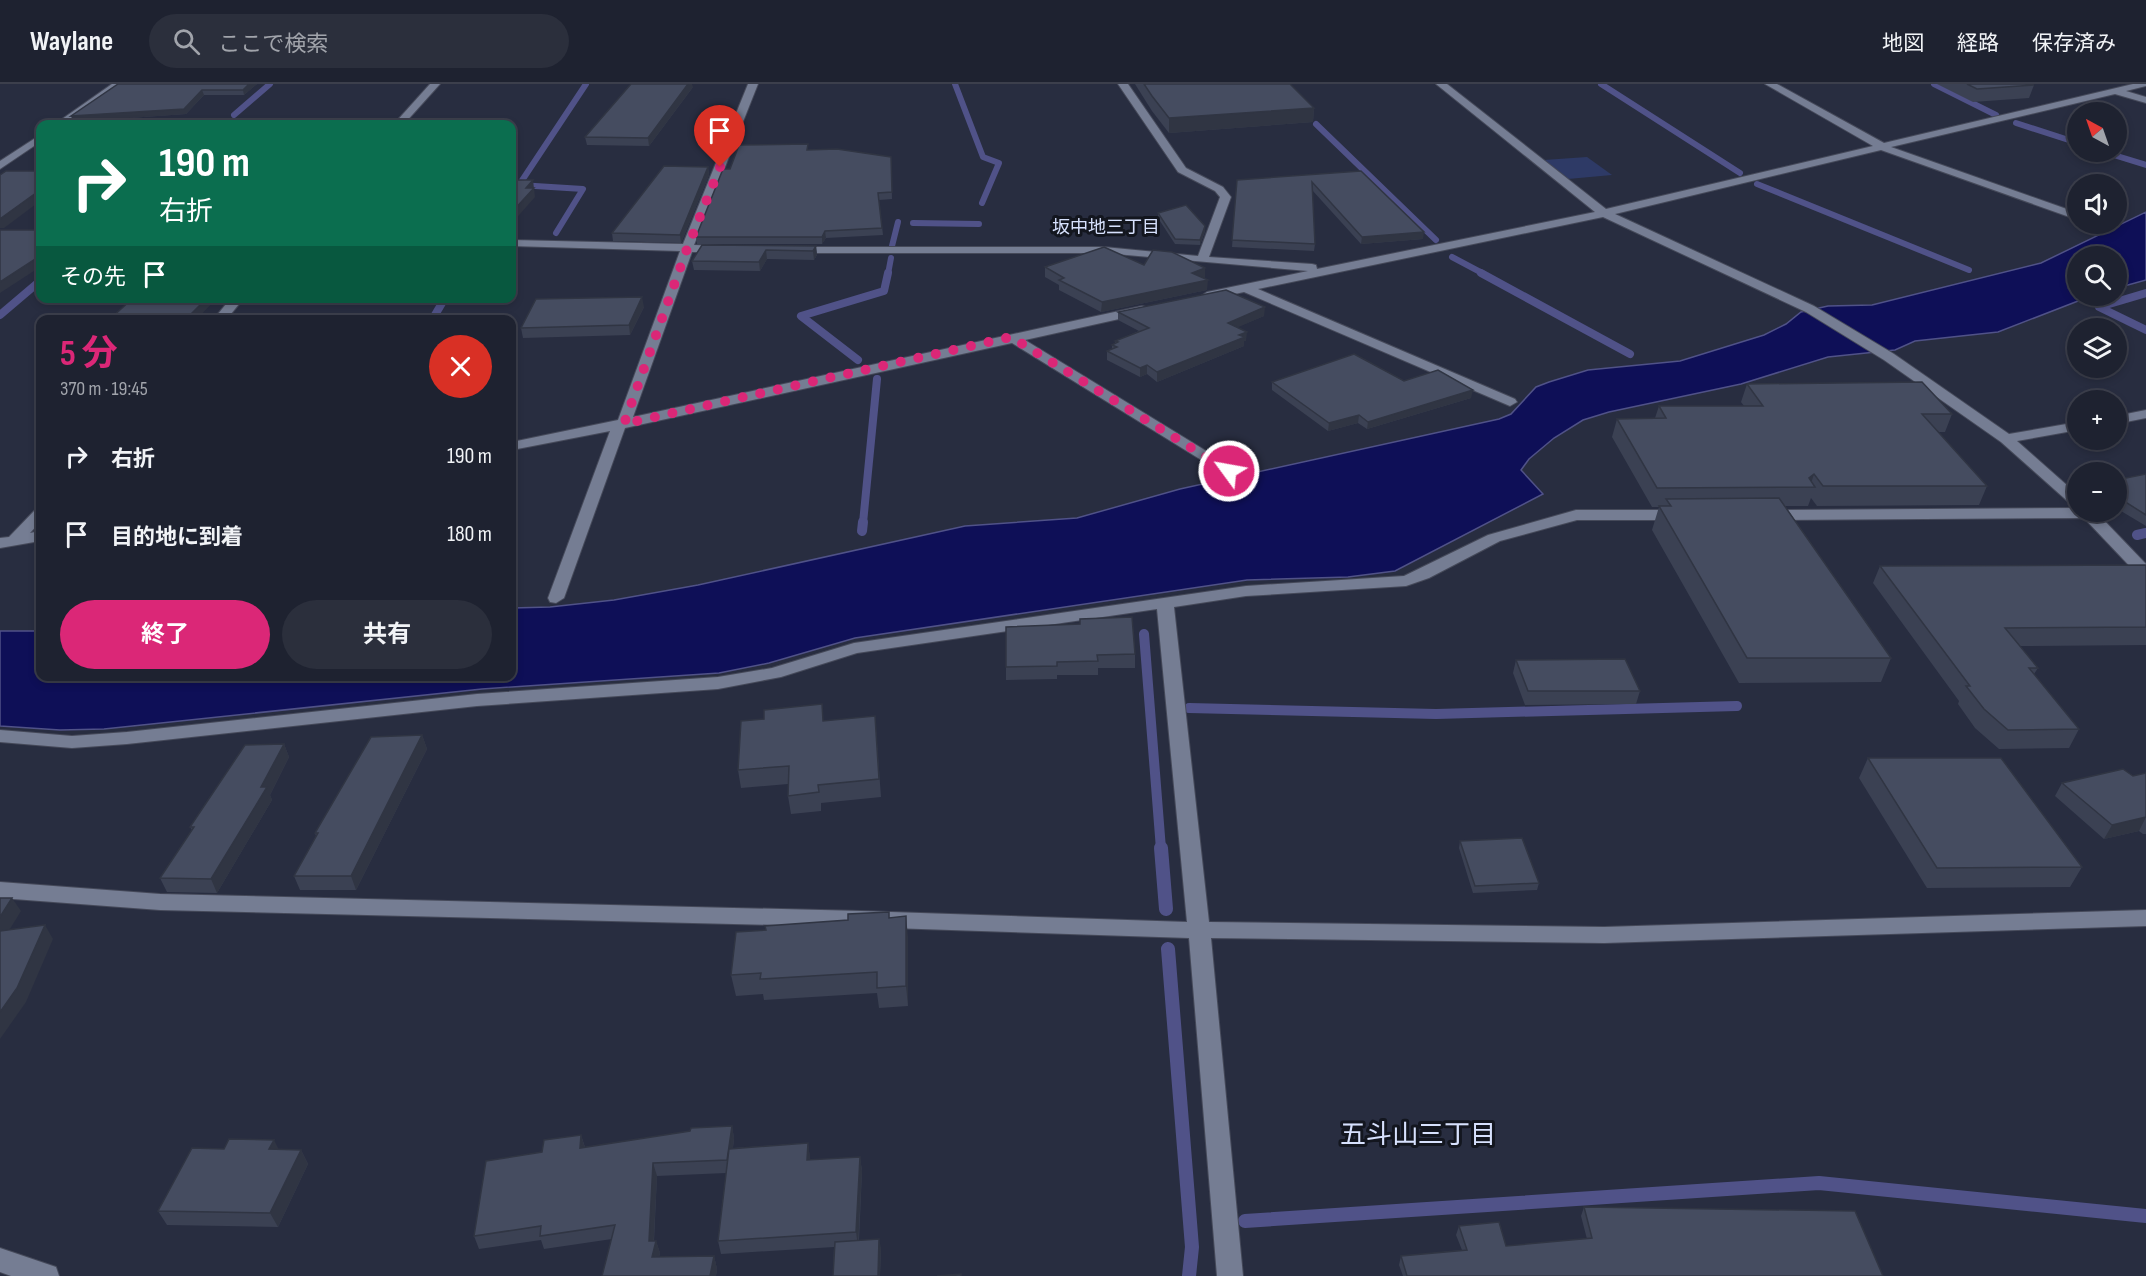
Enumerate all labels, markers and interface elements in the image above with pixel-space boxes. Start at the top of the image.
search box [149,14,569,68]
text: Waylane [30,25,113,58]
icon: search [170,25,203,58]
text: ここで検索 [218,31,328,58]
text: 地図 [1882,31,1924,56]
text: 経路 [1957,31,1999,56]
text: 保存済み [2032,31,2116,56]
north arrow [2067,102,2127,162]
map controls [2067,102,2127,522]
pin [694,105,745,167]
icon: arrive [703,114,736,147]
text: 190 m [159,138,250,189]
icon: right [60,144,138,222]
button: sound [2067,174,2127,234]
text: 右折 [159,196,213,228]
district label: 坂中地三丁目 [1052,217,1160,238]
button: search [2067,246,2127,306]
icon: arrive [138,258,171,291]
text: その先 [60,264,126,291]
button: layers [2067,318,2127,378]
text: 5 分 [60,333,117,376]
button: close [429,335,492,398]
text: 370 m · 19:45 [60,377,148,401]
button: + [2067,390,2127,450]
position arrow [1197,439,1261,503]
icon: right [60,440,93,473]
text: 190 m [447,443,492,470]
text: 右折 [111,446,155,473]
button: − [2067,462,2127,522]
icon: arrive [60,518,93,551]
text: 180 m [447,521,492,548]
text: 目的地に到着 [111,524,243,551]
button: 終了 [60,600,270,669]
button: 共有 [282,600,492,669]
district label: 五斗山三丁目 [1340,1120,1496,1151]

